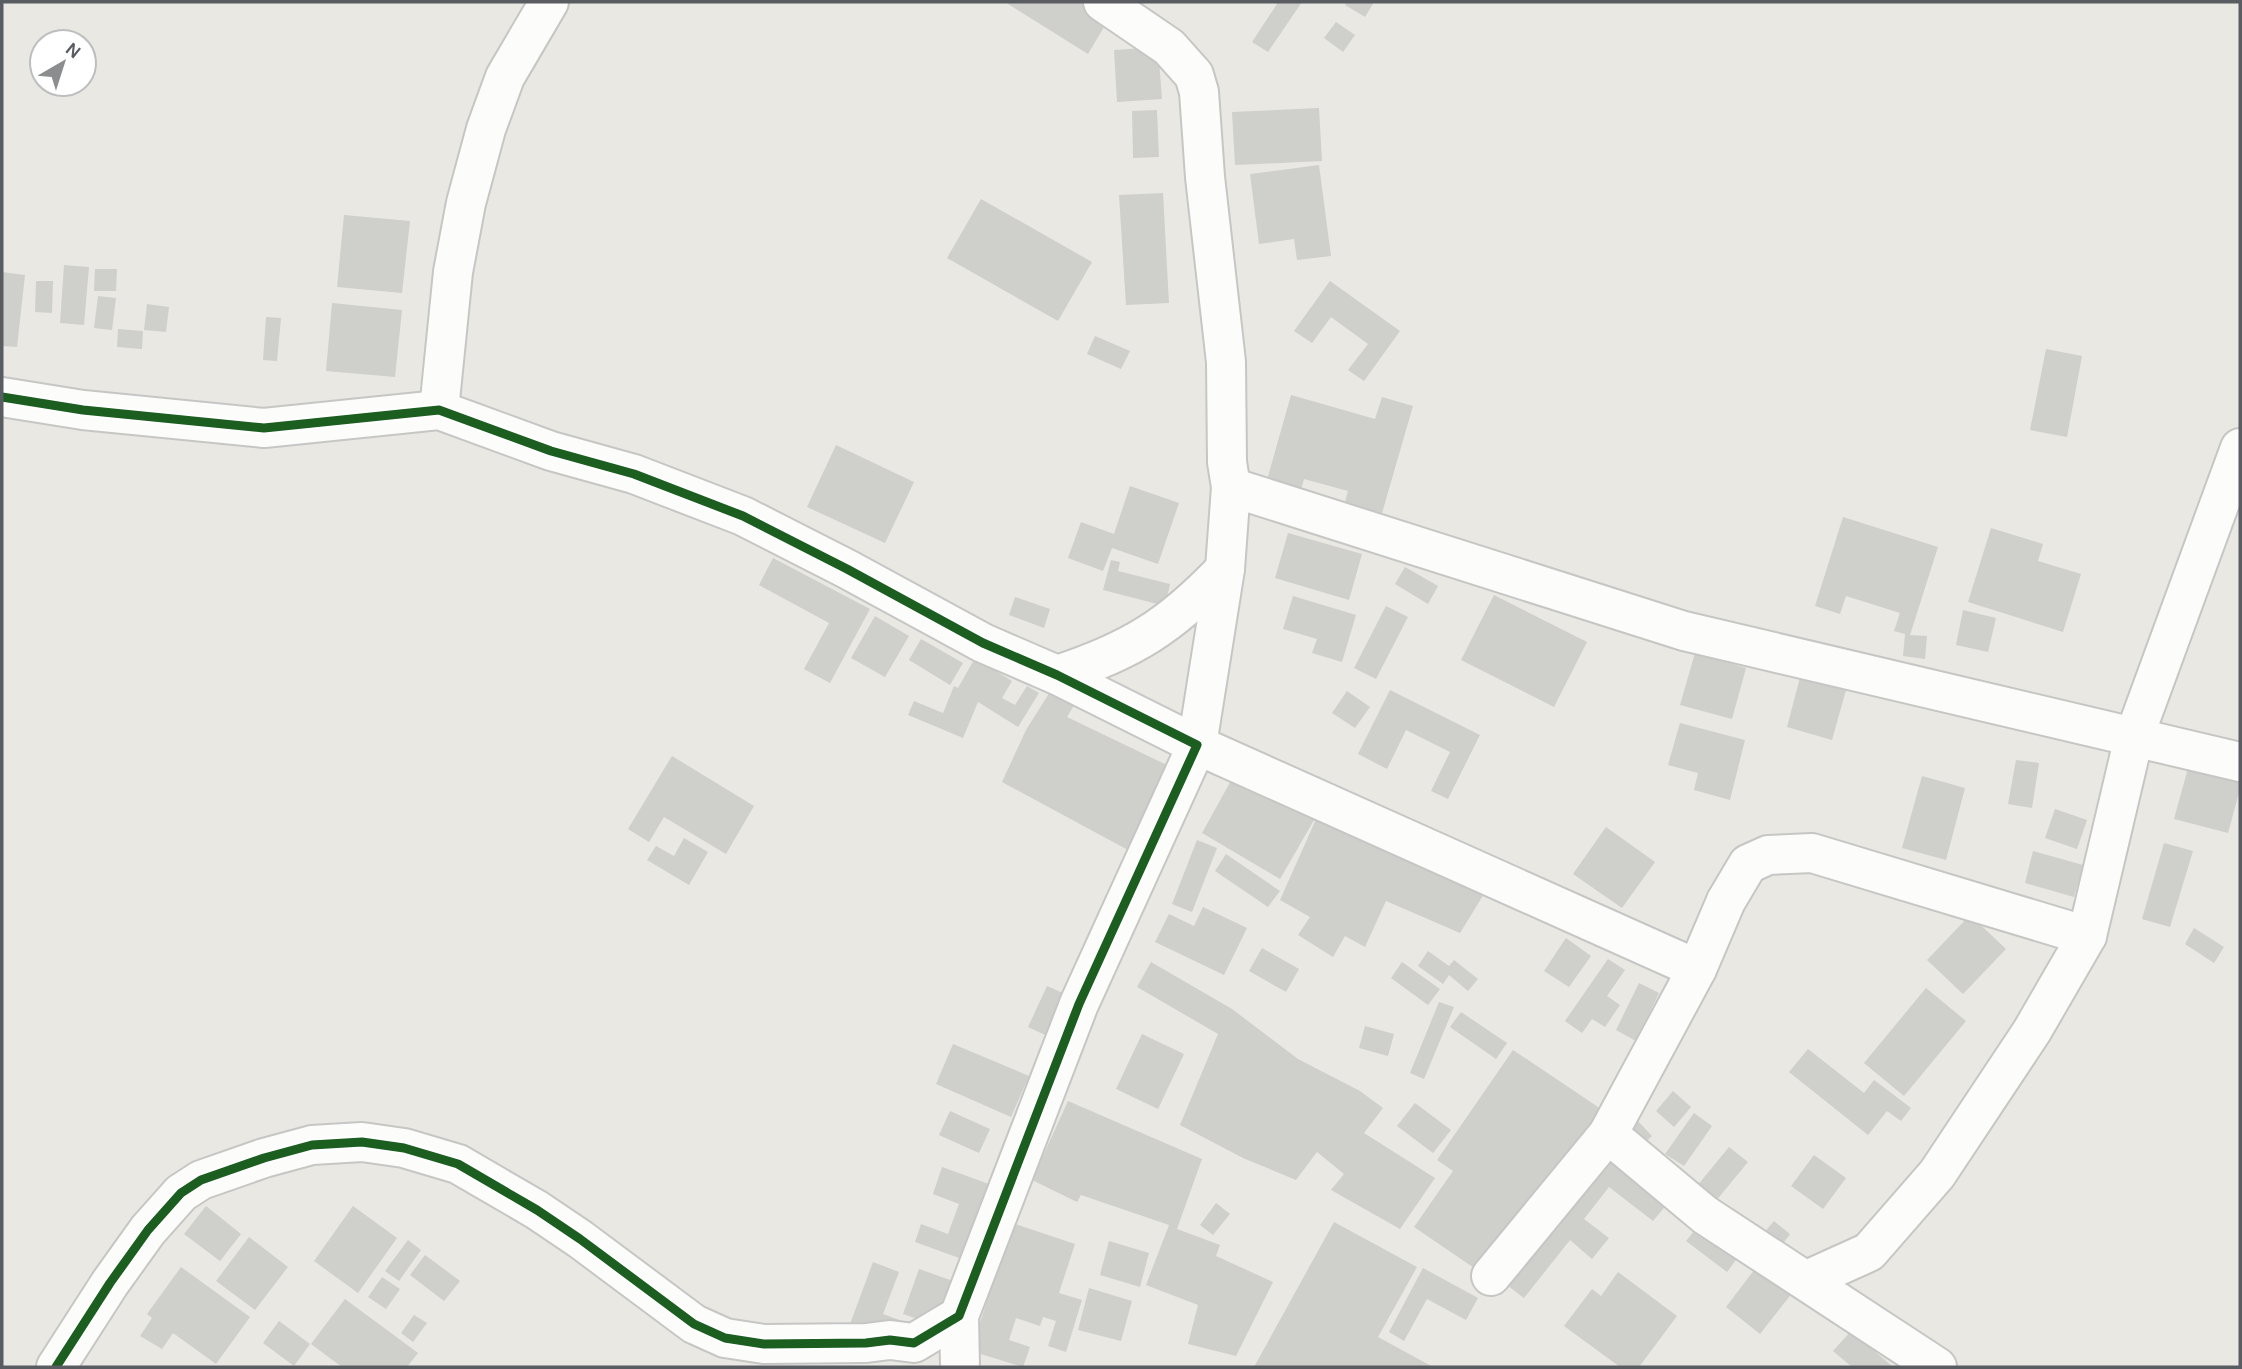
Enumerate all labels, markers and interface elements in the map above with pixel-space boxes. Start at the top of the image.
north arrow [28,28,98,98]
text: N [61,38,85,63]

